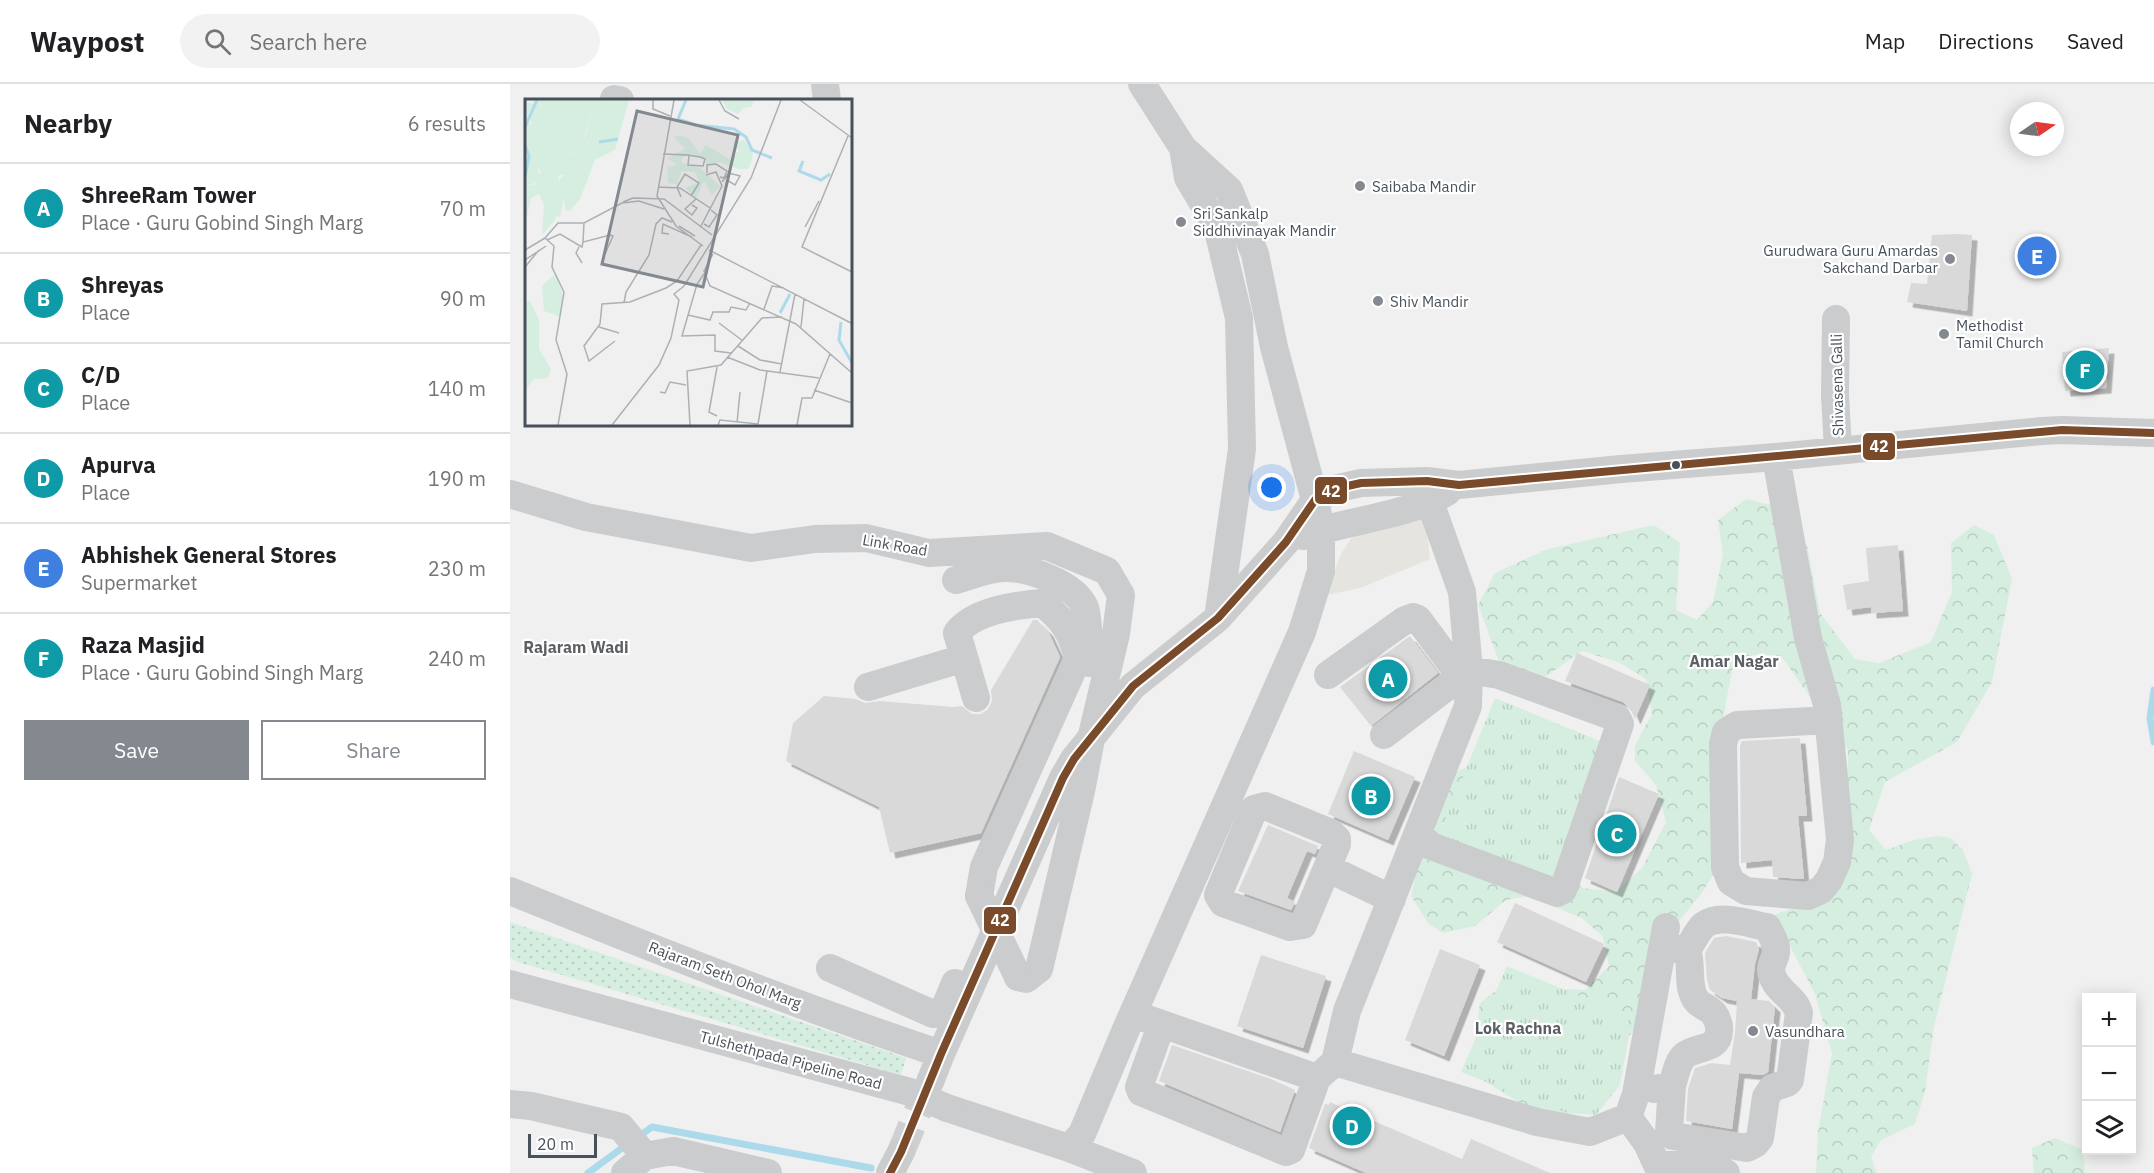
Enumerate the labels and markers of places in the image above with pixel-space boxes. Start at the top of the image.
place label: Saibaba Mandir [1372,177,1477,196]
marker: Saibaba Mandir [1353,179,1367,193]
place label: Sri Sankalp Siddhivinayak Mandir [1193,204,1337,240]
marker: Sri Sankalp Siddhivinayak Mandir [1174,215,1188,229]
pin: E [2018,234,2056,279]
place label: Gurudwara Guru Amardas Sakchand Darbar [1763,241,1938,277]
marker: Gurudwara Guru Amardas Sakchand Darbar [1943,252,1957,266]
place label: Shiv Mandir [1390,292,1469,311]
marker: Shiv Mandir [1371,294,1385,308]
place label: Methodist Tamil Church [1956,316,2044,352]
marker: Methodist Tamil Church [1937,327,1951,341]
pin: F [2066,348,2104,392]
unlabelled marker [1670,459,1682,471]
pin: A [1368,656,1408,702]
pin: B [1352,774,1390,818]
pin: C [1598,812,1636,856]
place label: Vasundhara [1765,1022,1845,1041]
marker: Vasundhara [1746,1024,1760,1038]
pin: D [1332,1104,1372,1148]

